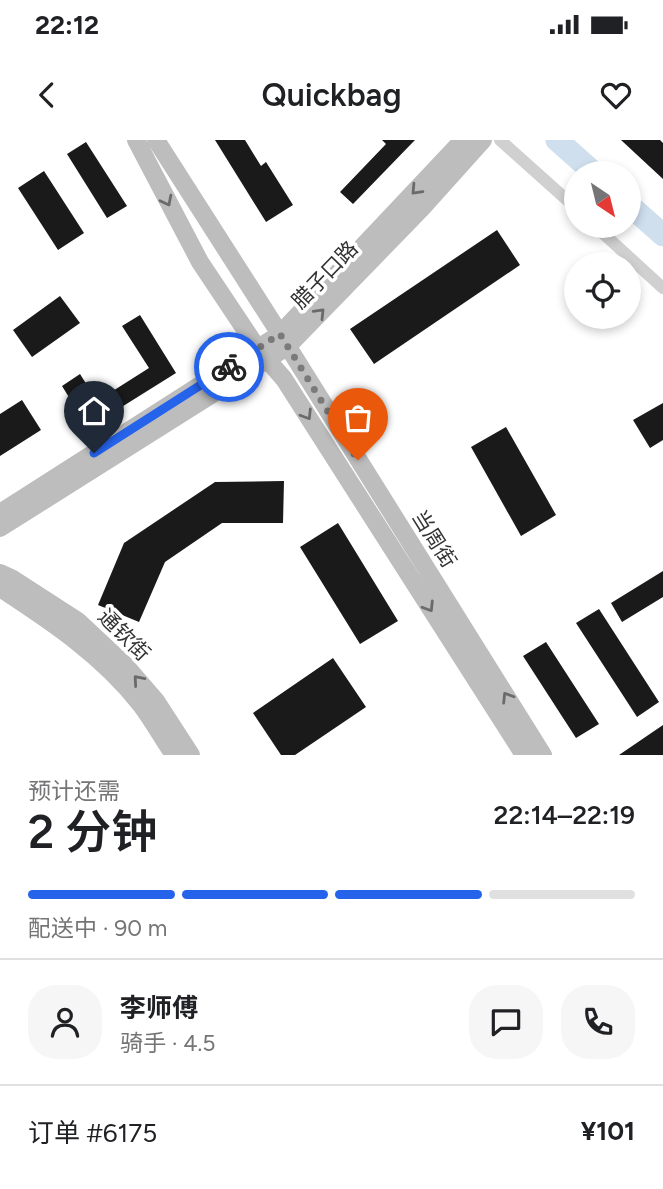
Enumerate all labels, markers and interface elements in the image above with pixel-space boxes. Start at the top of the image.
text: 22:12 [35,9,99,41]
icon: back [28,76,66,114]
text: Quickbag [262,76,401,114]
icon: heart [597,76,635,114]
north arrow [564,161,640,238]
map controls [564,161,641,329]
one-way arrow [412,182,425,195]
one-way arrow [159,193,172,206]
street label: 腊子口路 [286,236,363,314]
button: locate [564,252,641,329]
one-way arrow [311,308,324,321]
courier [194,332,264,402]
icon: bike [210,348,248,386]
pin [64,381,124,453]
pin [328,388,388,460]
icon: home [75,392,113,430]
icon: bag [339,399,377,437]
one-way arrow [299,407,311,420]
street label: 当周街 [407,505,462,572]
one-way arrow [421,599,434,612]
street label: 通钦街 [93,604,155,666]
one-way arrow [133,675,146,688]
one-way arrow [502,692,515,705]
text: 预计还需 [28,777,120,805]
text: 22:14–22:19 [494,799,635,831]
text: 2 分钟 [28,804,157,860]
text: 配送中 · 90 m [28,914,167,942]
button: person [28,985,102,1059]
button: chat [469,985,543,1059]
button: phone [561,985,635,1059]
text: 李师傅 [120,992,198,1024]
text: 骑手 · 4.5 [120,1029,216,1057]
text: ¥101 [581,1115,635,1147]
text: 订单 #6175 [28,1117,157,1149]

